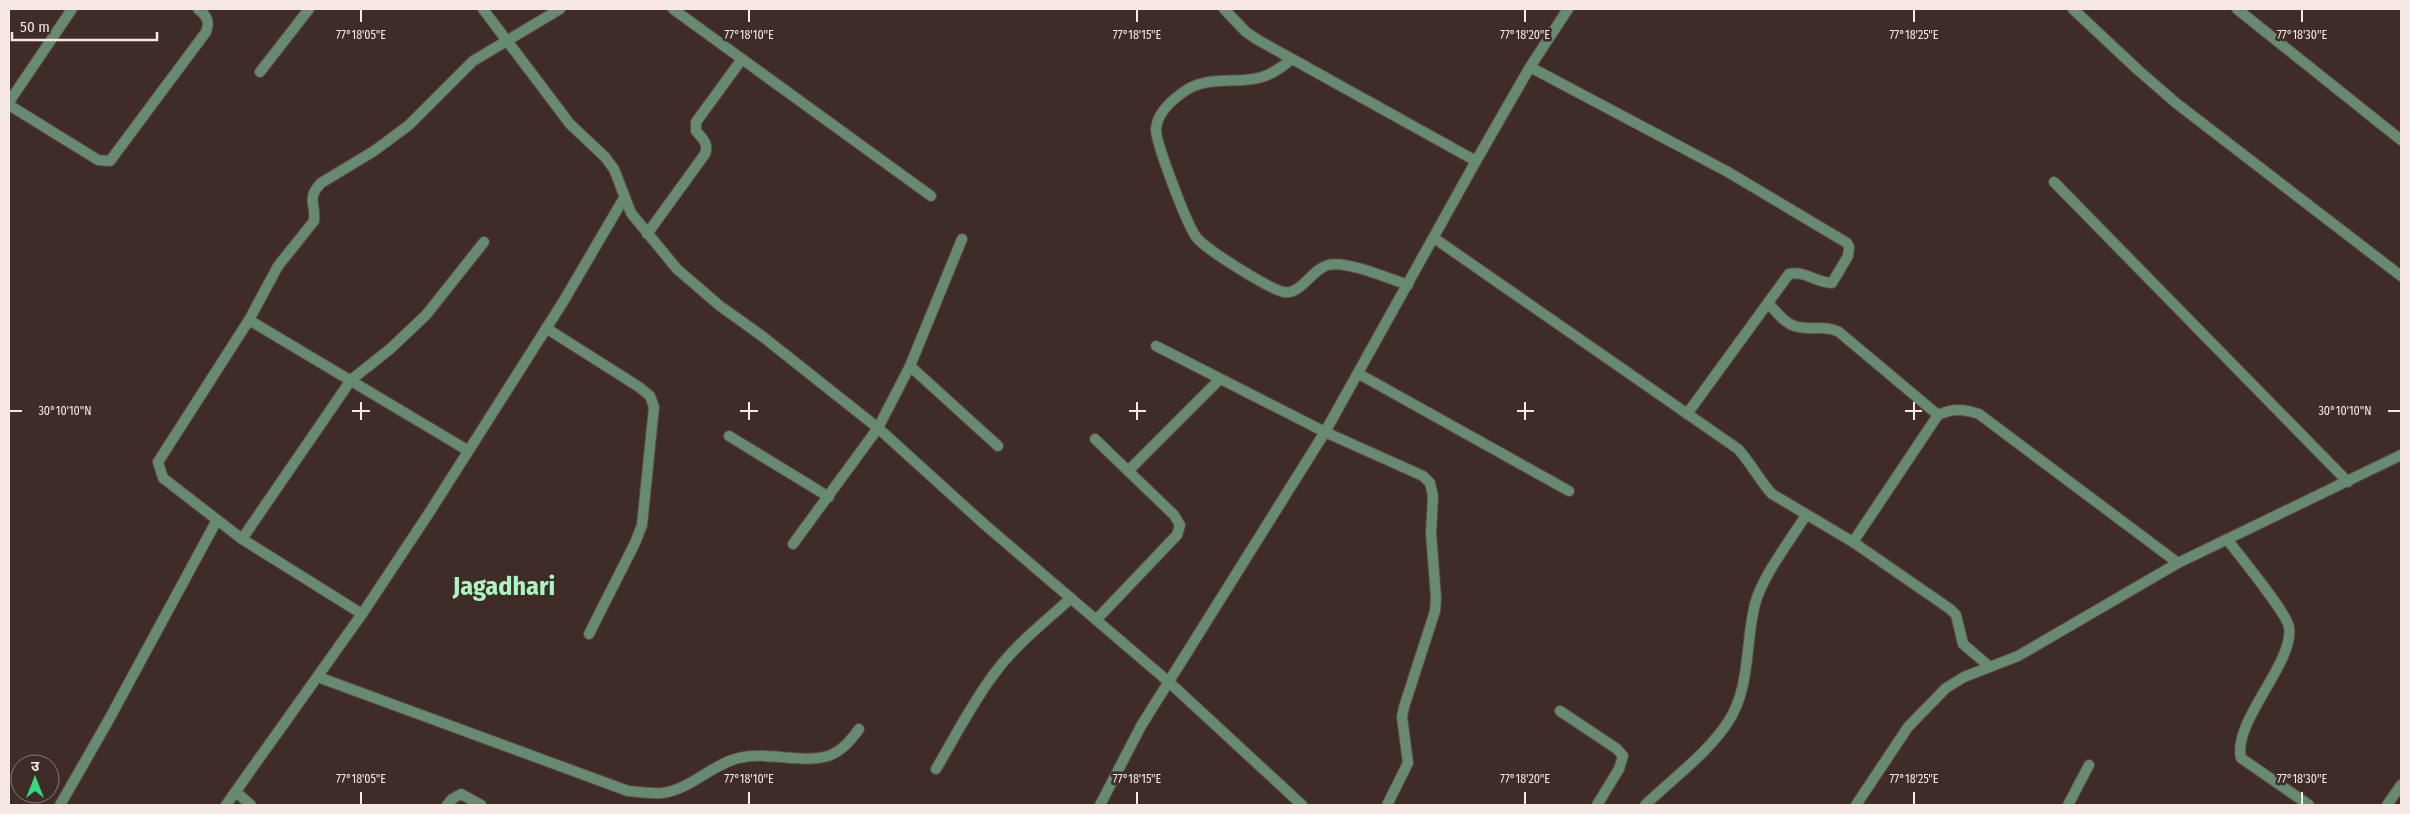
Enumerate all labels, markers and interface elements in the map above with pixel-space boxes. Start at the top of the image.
scale bar [12,10,158,42]
text: 50 m [20,18,50,36]
text: 77°18'05"E [336,28,386,42]
text: 77°18'10"E [724,28,774,42]
text: 77°18'15"E [1113,28,1162,42]
text: 77°18'20"E [1500,28,1550,42]
text: 77°18'25"E [1889,28,1939,42]
text: 77°18'30"E [2277,28,2327,42]
text: 30°10'10"N [38,404,92,418]
text: 30°10'10"N [2318,404,2372,418]
district label: Jagadhari [452,571,555,602]
north arrow [10,754,60,804]
text: उ [31,758,40,775]
text: 77°18'05"E [336,772,386,786]
text: 77°18'10"E [724,772,774,786]
text: 77°18'15"E [1113,772,1162,786]
text: 77°18'20"E [1500,772,1550,786]
text: 77°18'25"E [1889,772,1939,786]
text: 77°18'30"E [2277,772,2327,786]

